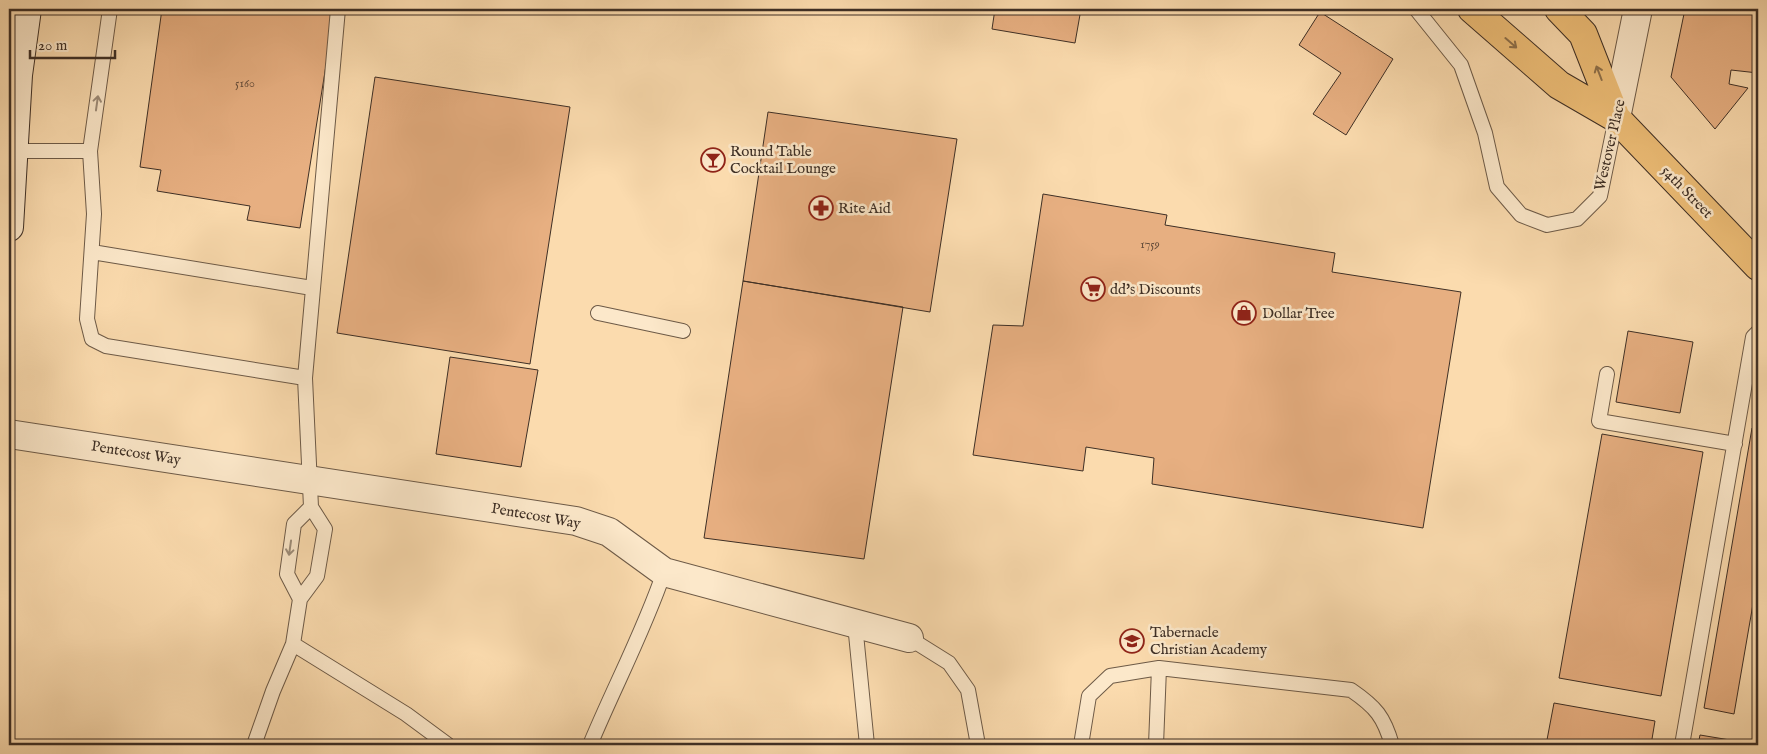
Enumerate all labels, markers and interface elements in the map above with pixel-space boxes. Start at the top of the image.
scale bar [30,28,115,60]
text: 20 m [38,36,68,55]
one-way arrow [1504,37,1517,48]
one-way arrow [1593,65,1602,80]
house number: 5160 [235,76,255,91]
one-way arrow [92,95,102,111]
street label: Westover Place [1590,97,1630,193]
place label: Round Table Cocktail Lounge [730,142,836,178]
bar icon: Round Table Cocktail Lounge [700,147,726,173]
street label: 54th Street [1657,162,1717,222]
pharmacy icon: Rite Aid [808,195,834,221]
place label: Rite Aid [838,199,892,218]
house number: 1759 [1140,237,1160,252]
supermarket icon: dd's Discounts [1080,276,1106,302]
place label: dd's Discounts [1110,280,1201,299]
shop icon: Dollar Tree [1231,300,1257,326]
place label: Dollar Tree [1262,304,1335,323]
street label: Pentecost Way [90,437,183,470]
street label: Pentecost Way [490,499,583,533]
one-way arrow [285,540,295,556]
place label: Tabernacle Christian Academy [1150,623,1268,659]
school or university icon: Tabernacle Christian Academy [1119,628,1145,654]

